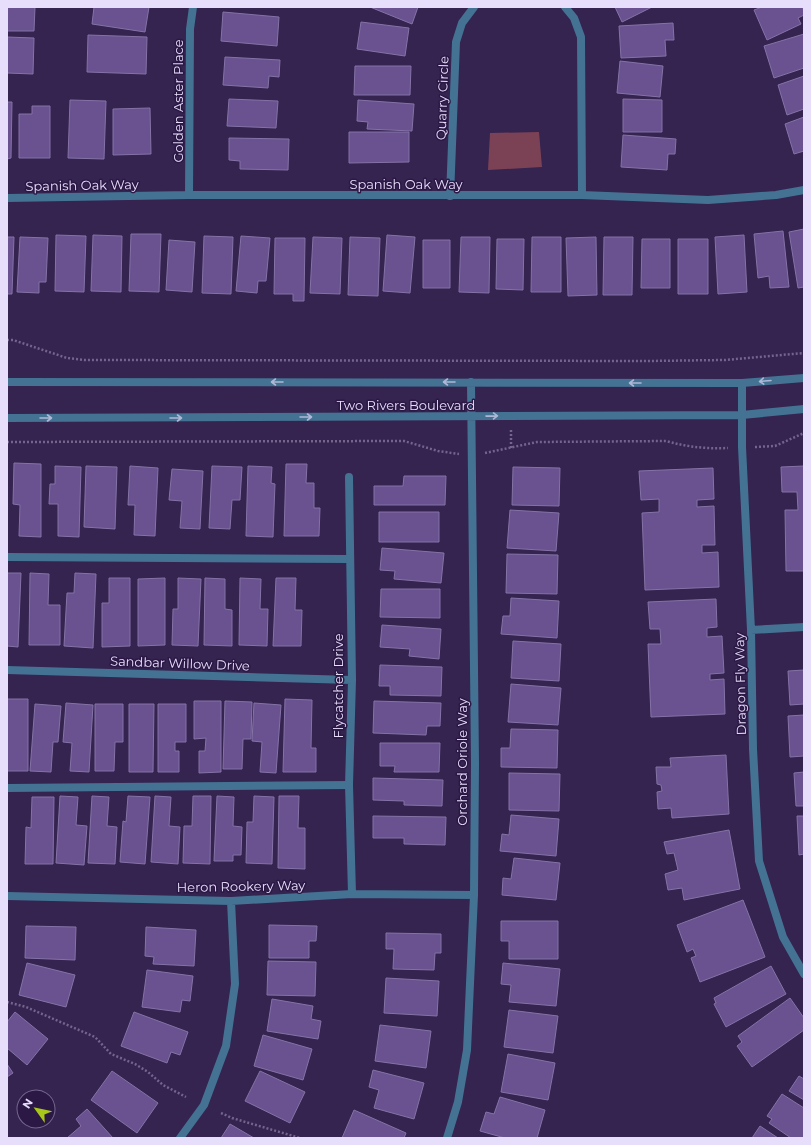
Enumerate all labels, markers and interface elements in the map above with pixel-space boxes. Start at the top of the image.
street label: Golden Aster Place [170,39,186,163]
street label: Quarry Circle [433,55,451,140]
street label: Spanish Oak Way [25,176,140,194]
street label: Spanish Oak Way [349,176,464,192]
one-way arrow [271,378,284,386]
one-way arrow [443,378,456,386]
one-way arrow [759,378,772,385]
one-way arrow [629,379,642,387]
street label: Two Rivers Boulevard [337,397,475,413]
one-way arrow [485,412,498,420]
one-way arrow [299,413,312,421]
one-way arrow [39,414,52,422]
one-way arrow [169,414,182,422]
street label: Dragon Fly Way [731,632,749,735]
street label: Flycatcher Drive [330,633,346,739]
street label: Sandbar Willow Drive [110,653,250,673]
street label: Orchard Oriole Way [454,697,470,826]
street label: Heron Rookery Way [177,877,306,895]
north arrow [16,1089,56,1129]
text: N [19,1096,36,1111]

